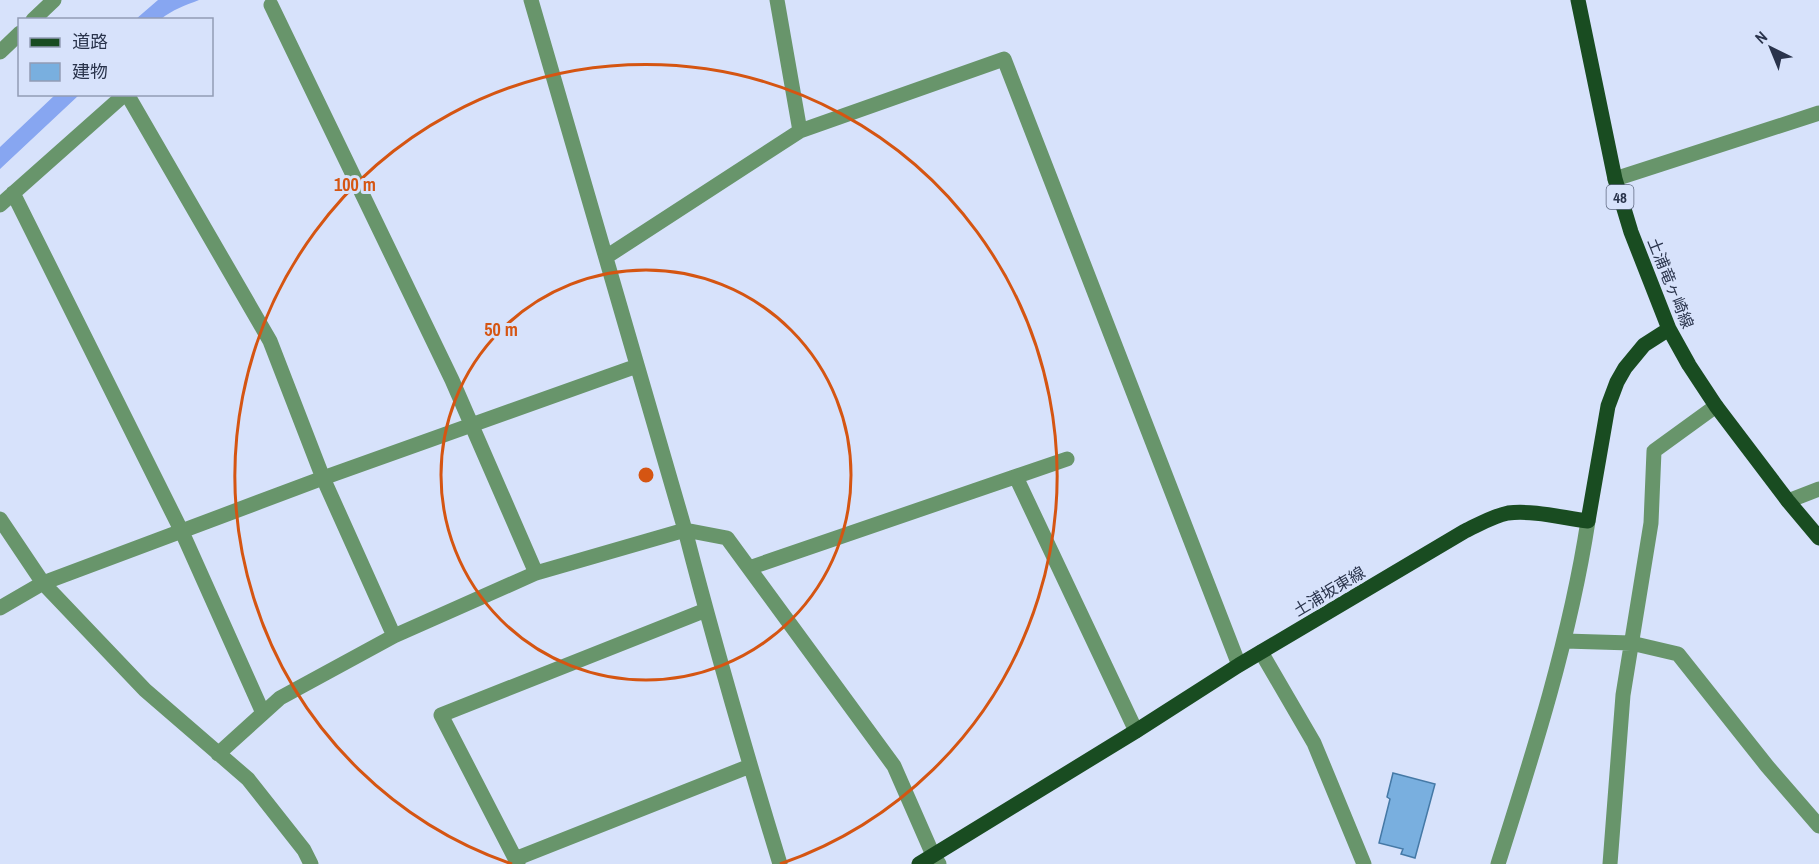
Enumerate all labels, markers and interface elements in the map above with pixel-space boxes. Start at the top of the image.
legend [18,18,213,96]
north arrow [1741,18,1801,78]
text: N [1750,26,1772,48]
text: 道路 [72,29,108,54]
text: 建物 [72,59,108,84]
text: 100 m [334,172,376,197]
road number: 48 [1606,185,1634,209]
street label: 土浦竜ヶ崎線 [1643,234,1699,332]
text: 50 m [484,317,518,342]
centre of rings [636,465,656,485]
street label: 土浦坂東線 [1289,561,1369,621]

